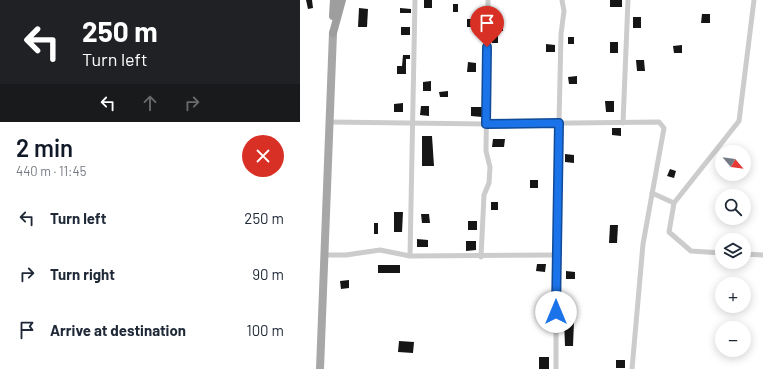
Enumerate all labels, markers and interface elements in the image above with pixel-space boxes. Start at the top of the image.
pin [470,6,504,47]
icon: arrive [476,12,498,34]
text: 250 m [82,14,158,48]
icon: left [16,16,68,68]
text: Turn left [82,48,148,70]
icon: left [97,92,119,114]
icon: ahead [139,92,161,114]
icon: right [181,92,203,114]
text: 2 min [16,133,73,162]
button: close [242,135,284,177]
north arrow [715,145,751,181]
map controls [715,145,751,357]
text: 440 m · 11:45 [16,163,86,179]
button: search [715,189,751,225]
icon: left [16,207,38,229]
text: Turn left [50,209,106,227]
text: 250 m [244,209,284,227]
button: layers [715,233,751,269]
icon: right [16,263,38,285]
text: Turn right [50,265,115,283]
text: 90 m [252,265,284,283]
button: + [715,277,751,313]
position arrow [535,291,577,333]
icon: arrive [16,319,38,341]
text: Arrive at destination [50,321,186,339]
text: 100 m [246,321,284,339]
button: − [715,321,751,357]

